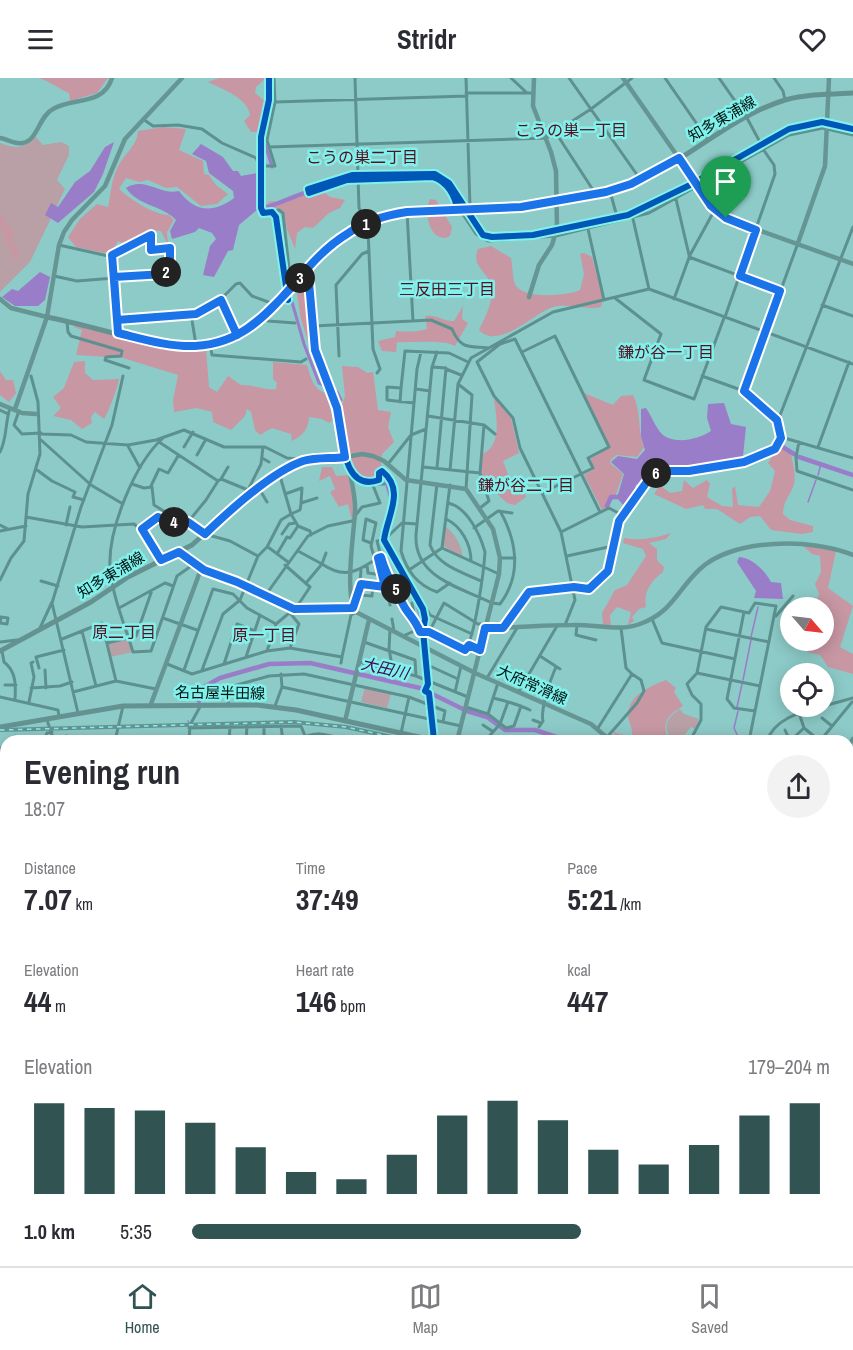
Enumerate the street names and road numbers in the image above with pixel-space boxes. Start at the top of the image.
street label: 知多東浦線 [684,91,759,146]
street label: 知多東浦線 [73,546,148,603]
street label: 大府常滑線 [494,660,571,709]
street label: 名古屋半田線 [175,681,265,704]

